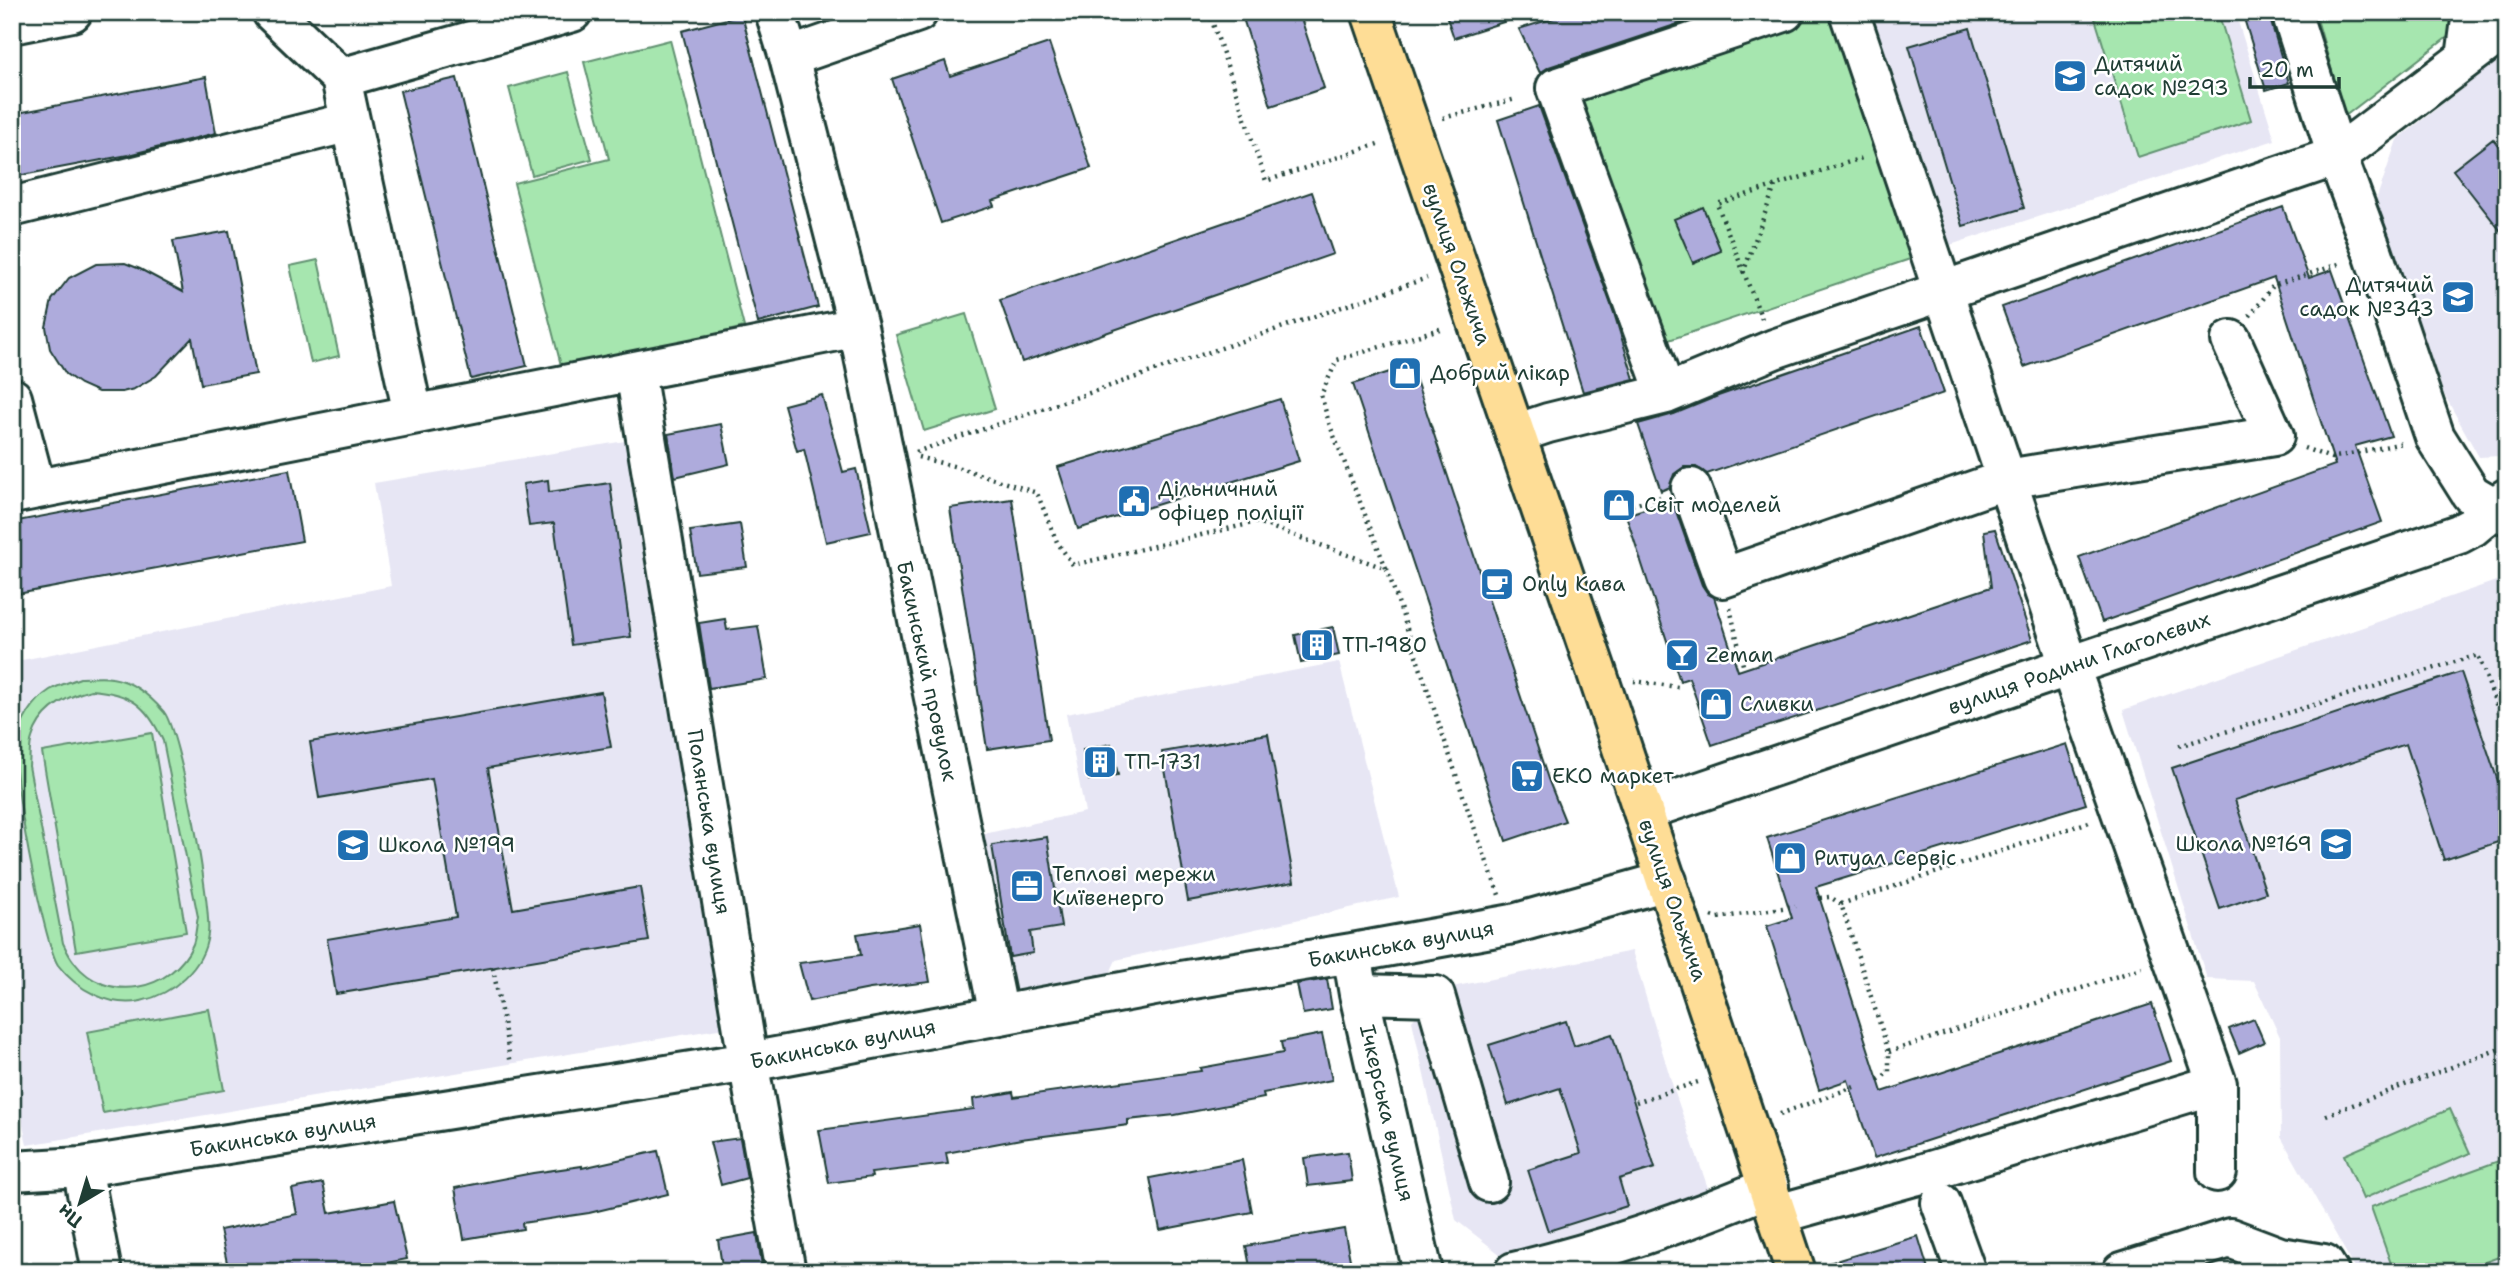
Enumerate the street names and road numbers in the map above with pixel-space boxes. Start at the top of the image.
street label: вулиця Ольжича [1416,179,1498,349]
street label: Бакинський провулок [890,558,964,784]
street label: вулиця Родини Глаголєвих [1944,605,2214,721]
street label: Полянська вулиця [681,728,737,916]
street label: вулиця Ольжича [1632,815,1714,985]
street label: Бакинська вулиця [1306,914,1496,974]
street label: Бакинська вулиця [748,1012,938,1076]
street label: Ічкерська вулиця [1353,1022,1421,1204]
street label: Бакинська вулиця [188,1106,378,1164]

